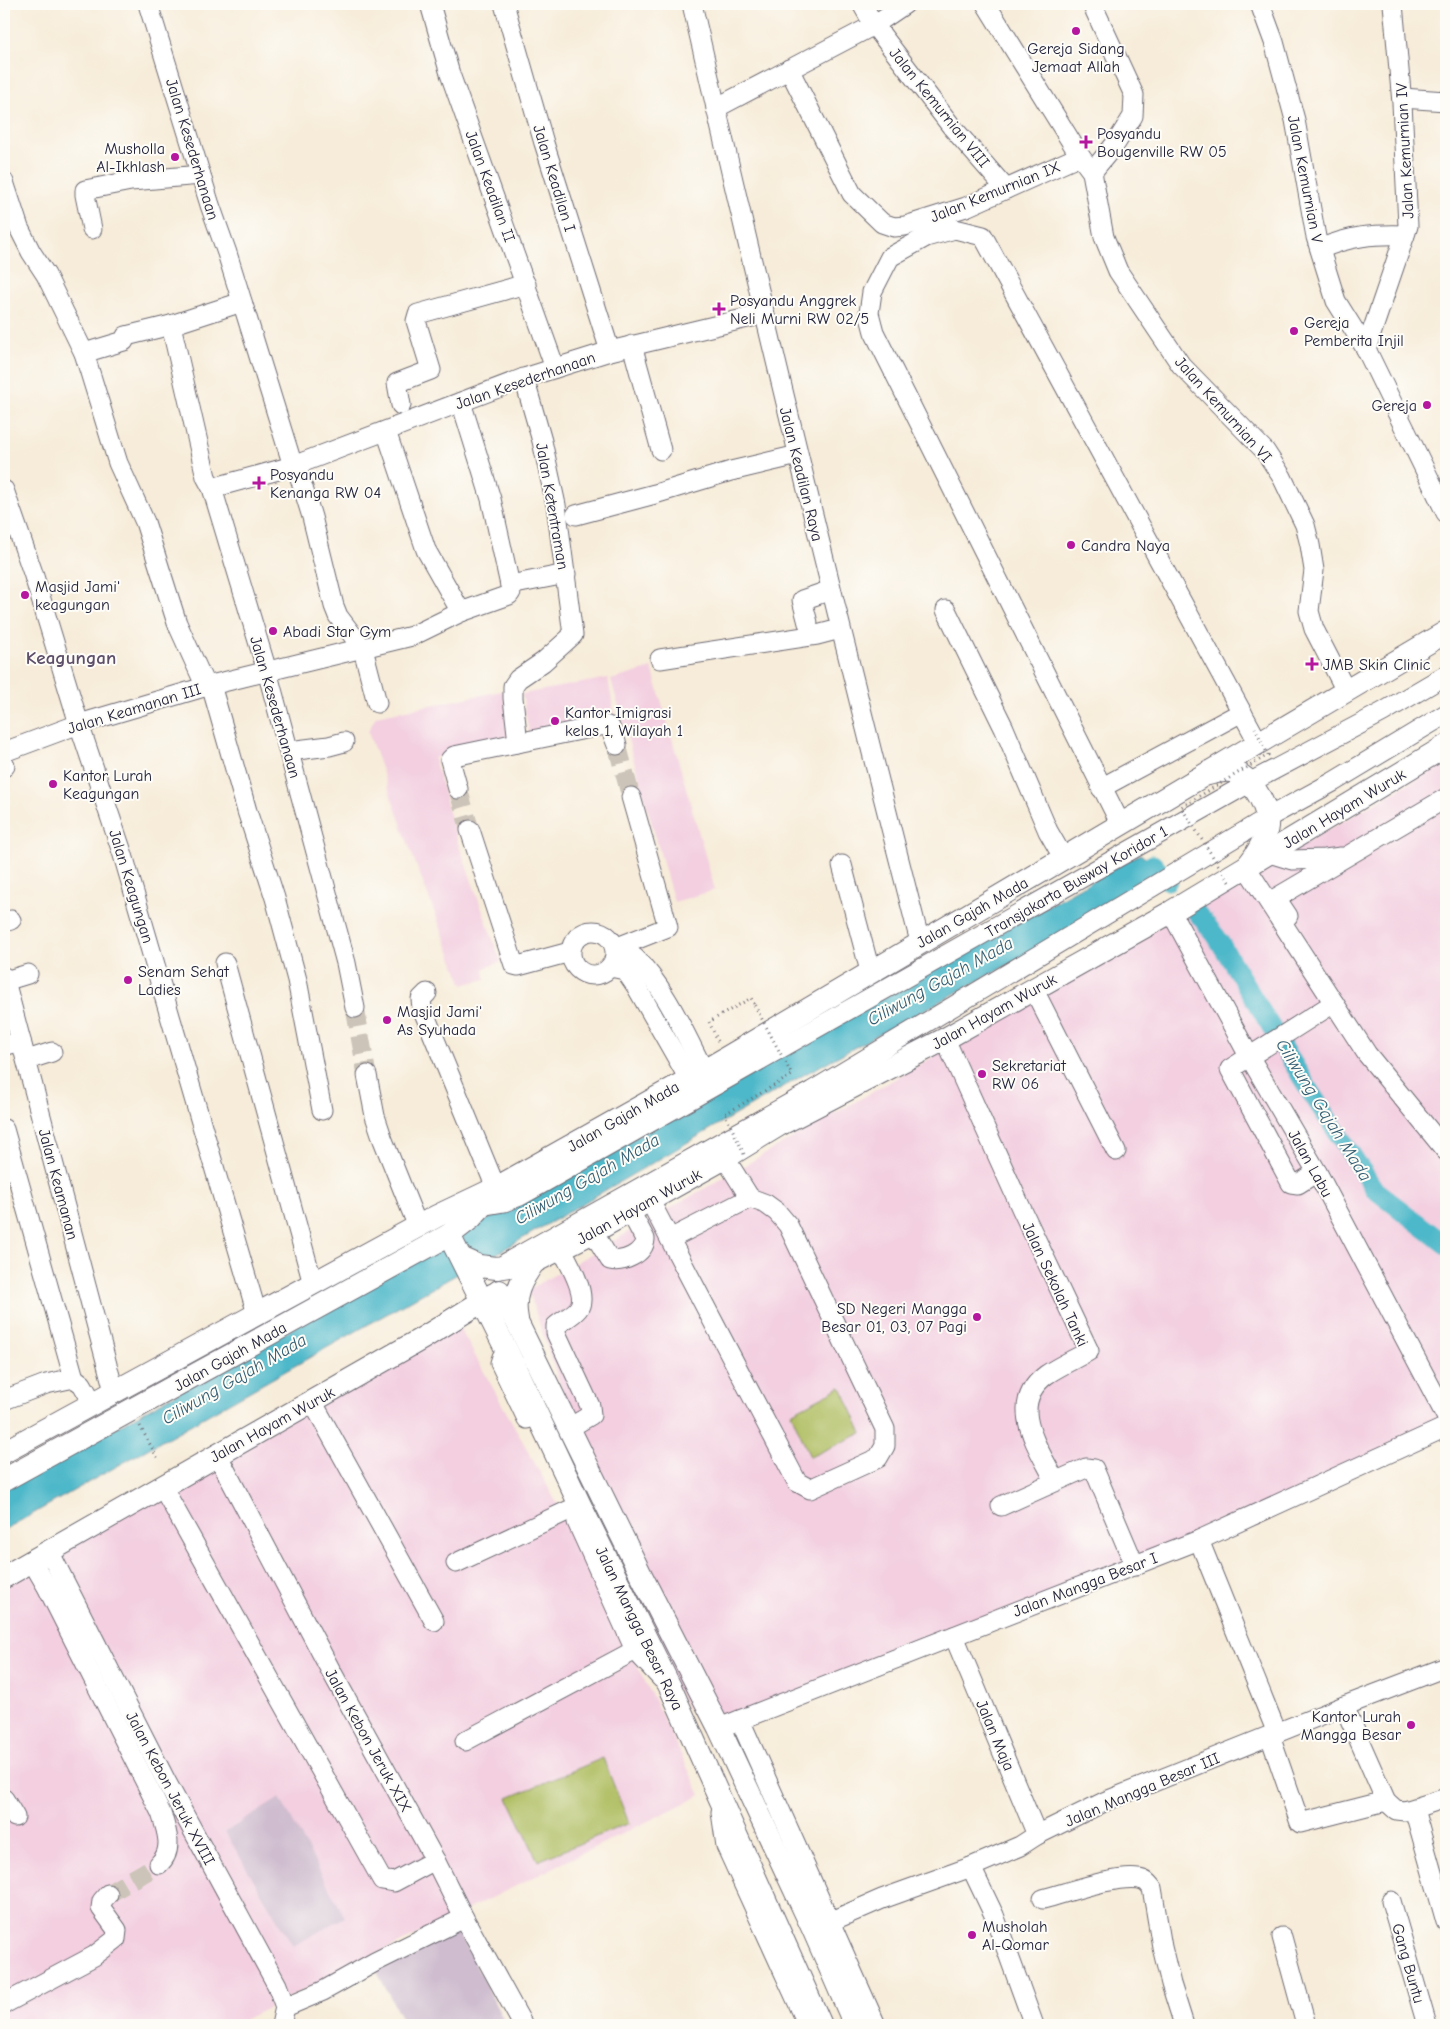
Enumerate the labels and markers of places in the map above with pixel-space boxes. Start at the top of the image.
marker: Gereja Sidang Jemaat Allah [1070,25,1082,37]
place label: Gereja Sidang Jemaat Allah [1027,40,1125,76]
place label: Posyandu Bougenville RW 05 [1097,125,1227,161]
marker: Posyandu Bougenville RW 05 [1079,135,1093,149]
place label: Musholla Al-Ikhlash [96,140,165,176]
marker: Musholla Al-Ikhlash [169,151,181,163]
place label: Posyandu Anggrek Neli Murni RW 02/5 [730,292,869,328]
marker: Posyandu Anggrek Neli Murni RW 02/5 [712,302,726,316]
place label: Gereja Pemberita Injil [1304,314,1404,350]
marker: Gereja Pemberita Injil [1288,325,1300,337]
place label: Gereja [1371,397,1417,415]
marker: Gereja [1421,399,1433,411]
place label: Posyandu Kenanga RW 04 [270,466,381,502]
marker: Posyandu Kenanga RW 04 [252,476,266,490]
place label: Candra Naya [1081,537,1170,555]
marker: Candra Naya [1065,539,1077,551]
place label: Masjid Jami' keagungan [35,578,120,614]
marker: Masjid Jami' keagungan [19,589,31,601]
place label: Abadi Star Gym [283,623,391,641]
marker: Abadi Star Gym [267,625,279,637]
place label: JMB Skin Clinic [1323,656,1431,674]
marker: JMB Skin Clinic [1305,657,1319,671]
place label: Kantor Imigrasi kelas 1, Wilayah 1 [565,704,683,740]
marker: Kantor Imigrasi kelas 1, Wilayah 1 [549,715,561,727]
place label: Kantor Lurah Keagungan [63,767,152,803]
marker: Kantor Lurah Keagungan [47,778,59,790]
place label: Senam Sehat Ladies [138,963,229,999]
marker: Senam Sehat Ladies [122,974,134,986]
place label: Masjid Jami' As Syuhada [397,1003,482,1039]
marker: Masjid Jami' As Syuhada [381,1014,393,1026]
place label: Sekretariat RW 06 [992,1057,1066,1093]
marker: Sekretariat RW 06 [976,1068,988,1080]
place label: SD Negeri Mangga Besar 01, 03, 07 Pagi [821,1300,967,1336]
marker: SD Negeri Mangga Besar 01, 03, 07 Pagi [971,1311,983,1323]
place label: Kantor Lurah Mangga Besar [1301,1708,1402,1744]
marker: Kantor Lurah Mangga Besar [1405,1719,1417,1731]
place label: Musholah Al-Qomar [982,1918,1050,1954]
marker: Musholah Al-Qomar [966,1929,978,1941]

